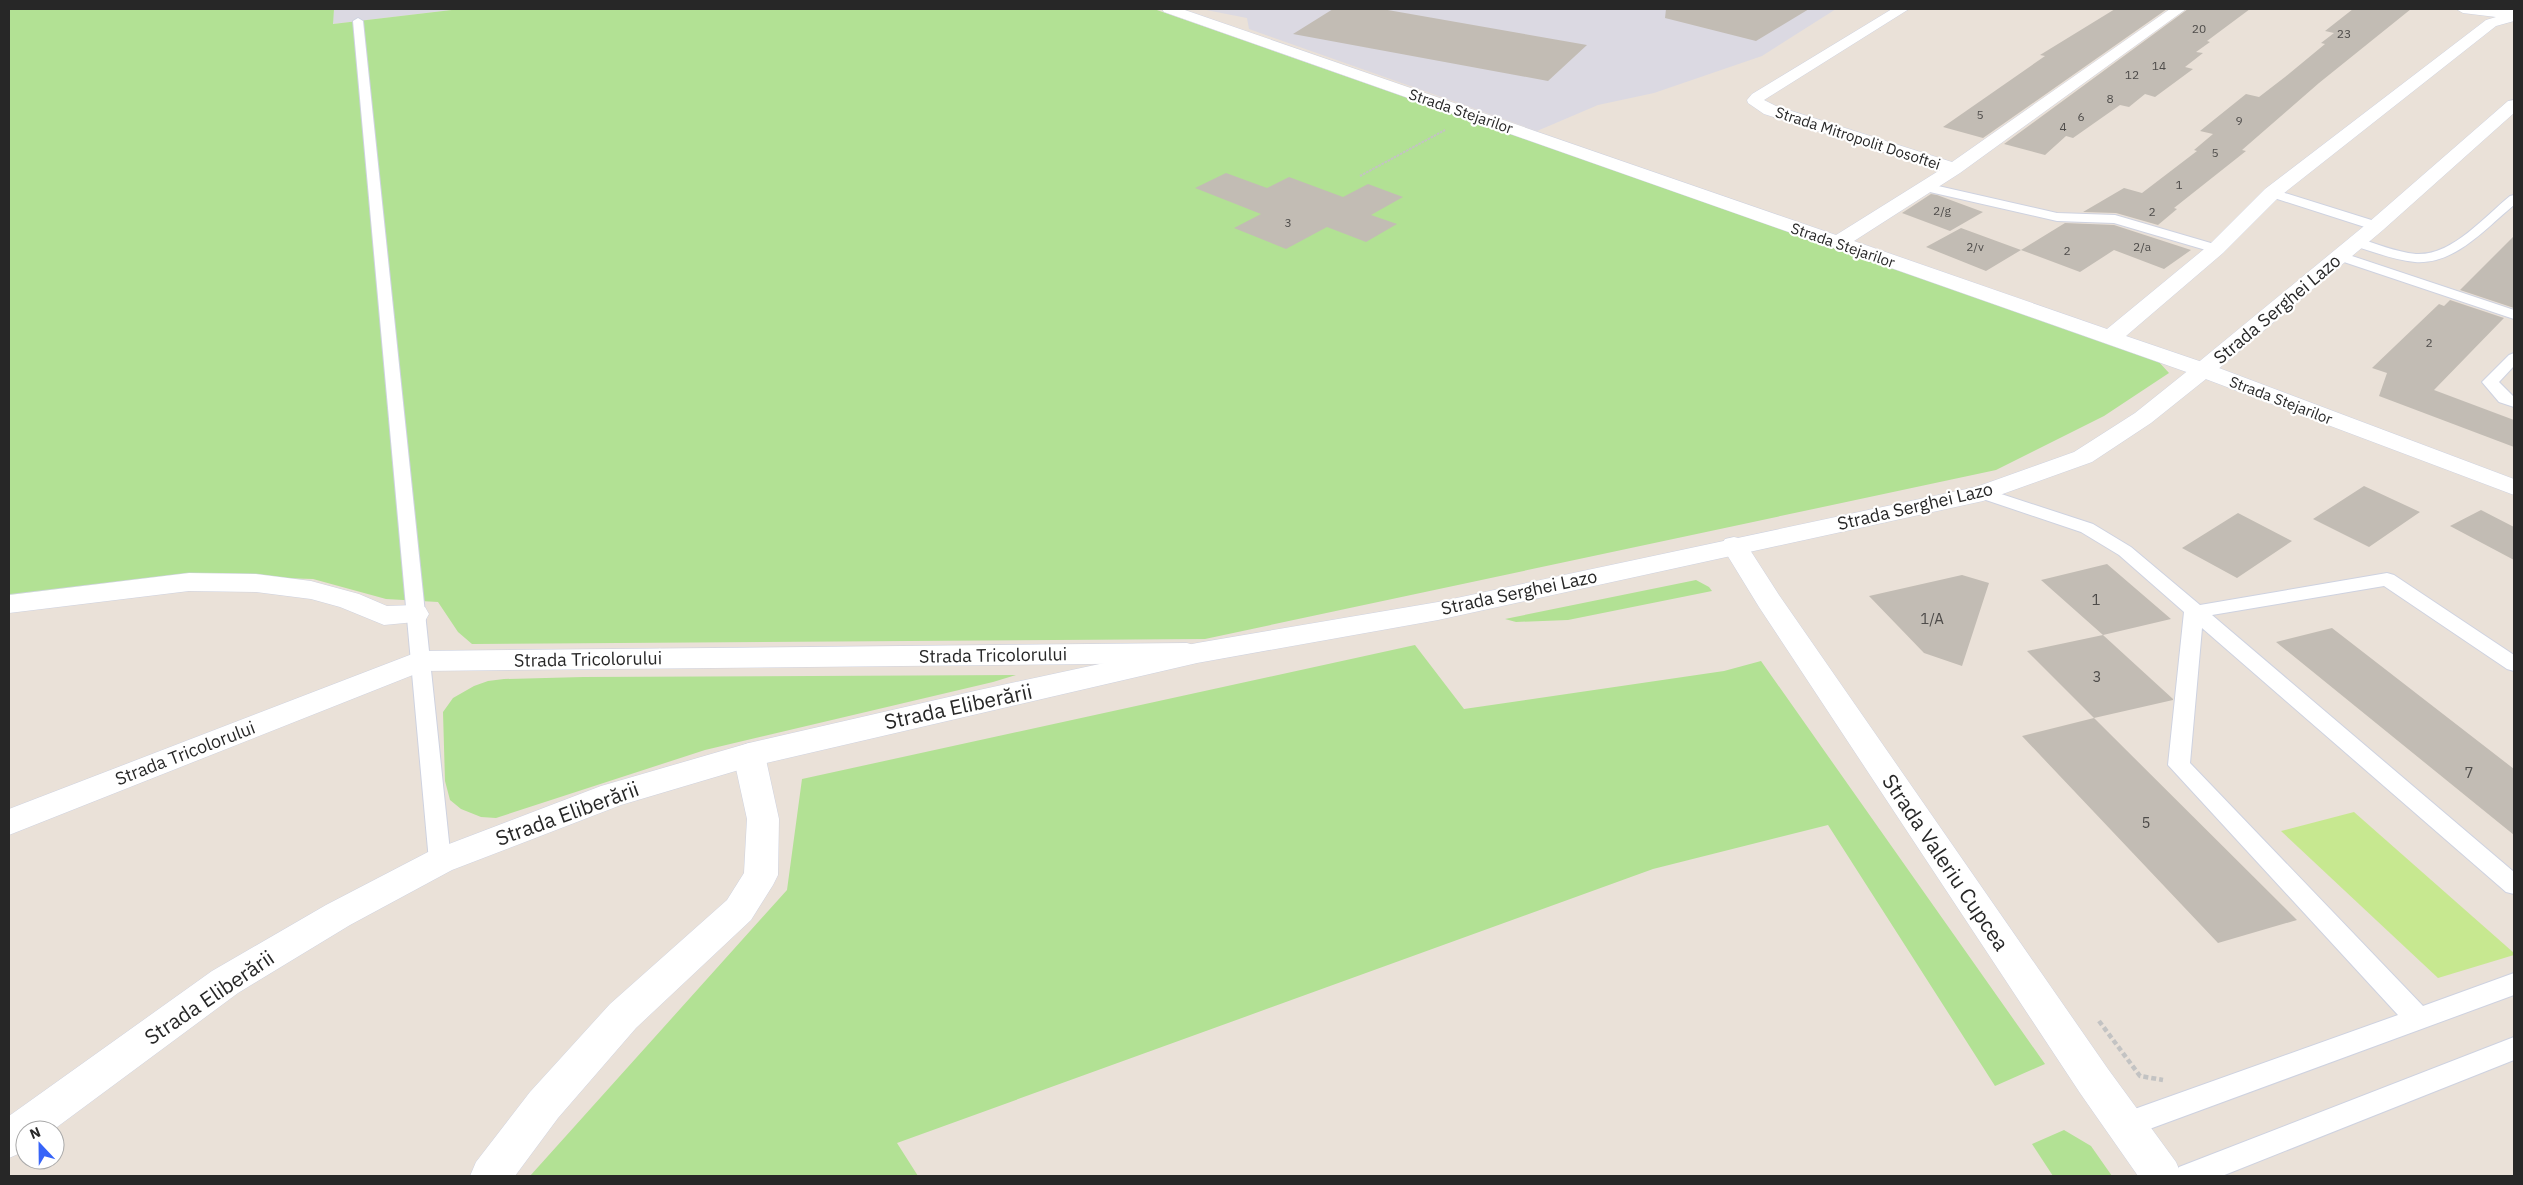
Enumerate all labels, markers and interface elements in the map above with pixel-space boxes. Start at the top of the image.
house number: 20 [2192,21,2206,36]
house number: 23 [2337,26,2351,41]
house number: 14 [2152,58,2166,73]
house number: 12 [2125,67,2139,82]
street label: Strada Stejarilor [1406,84,1516,138]
house number: 8 [2106,91,2114,106]
street label: Strada Mitropolit Dosoftei [1773,102,1943,174]
house number: 5 [1976,107,1984,122]
house number: 6 [2077,109,2085,124]
house number: 9 [2235,113,2243,128]
house number: 4 [2059,119,2067,134]
house number: 5 [2211,145,2219,160]
house number: 1 [2175,177,2183,192]
house number: 2/g [1933,203,1952,218]
house number: 2 [2148,204,2156,219]
house number: 3 [1284,215,1292,230]
street label: Strada Stejarilor [1788,218,1898,272]
house number: 2/v [1966,239,1984,254]
house number: 2/a [2133,239,2152,254]
house number: 2 [2063,243,2071,258]
street label: Strada Serghei Lazo [2209,249,2345,369]
house number: 2 [2425,335,2433,350]
street label: Strada Stejarilor [2227,372,2336,429]
street label: Strada Serghei Lazo [1835,477,1995,535]
street label: Strada Serghei Lazo [1439,564,1599,620]
house number: 1 [2091,590,2101,609]
house number: 1/A [1920,609,1944,628]
street label: Strada Tricolorului [919,642,1067,668]
street label: Strada Tricolorului [514,646,662,672]
house number: 3 [2092,667,2102,686]
street label: Strada Eliberării [881,677,1035,735]
street label: Strada Tricolorului [112,716,258,790]
house number: 7 [2464,763,2474,782]
street label: Strada Valeriu Cupcea [1876,768,2016,956]
street label: Strada Eliberării [491,774,643,852]
house number: 5 [2141,813,2151,832]
street label: Strada Eliberării [139,943,279,1051]
north arrow [15,1120,65,1170]
text: N [27,1123,43,1143]

